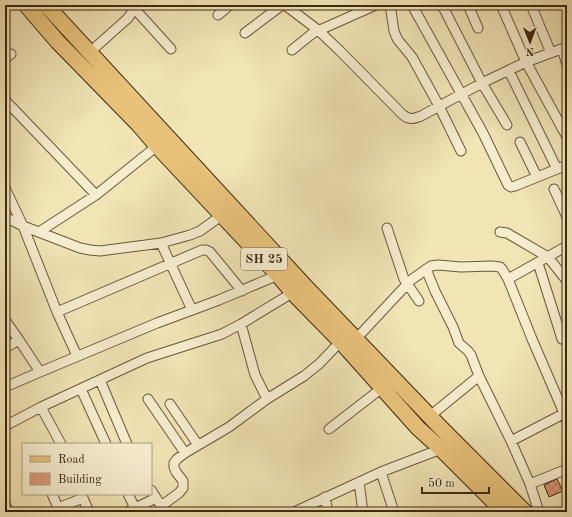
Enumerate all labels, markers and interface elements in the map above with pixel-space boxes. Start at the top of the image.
north arrow [510,22,550,62]
text: N [525,45,534,56]
road number: SH 25 [241,248,287,270]
legend [22,443,152,495]
text: Road [58,454,85,466]
scale bar [422,469,489,495]
text: Building [58,474,102,486]
text: 50 m [428,477,455,490]

